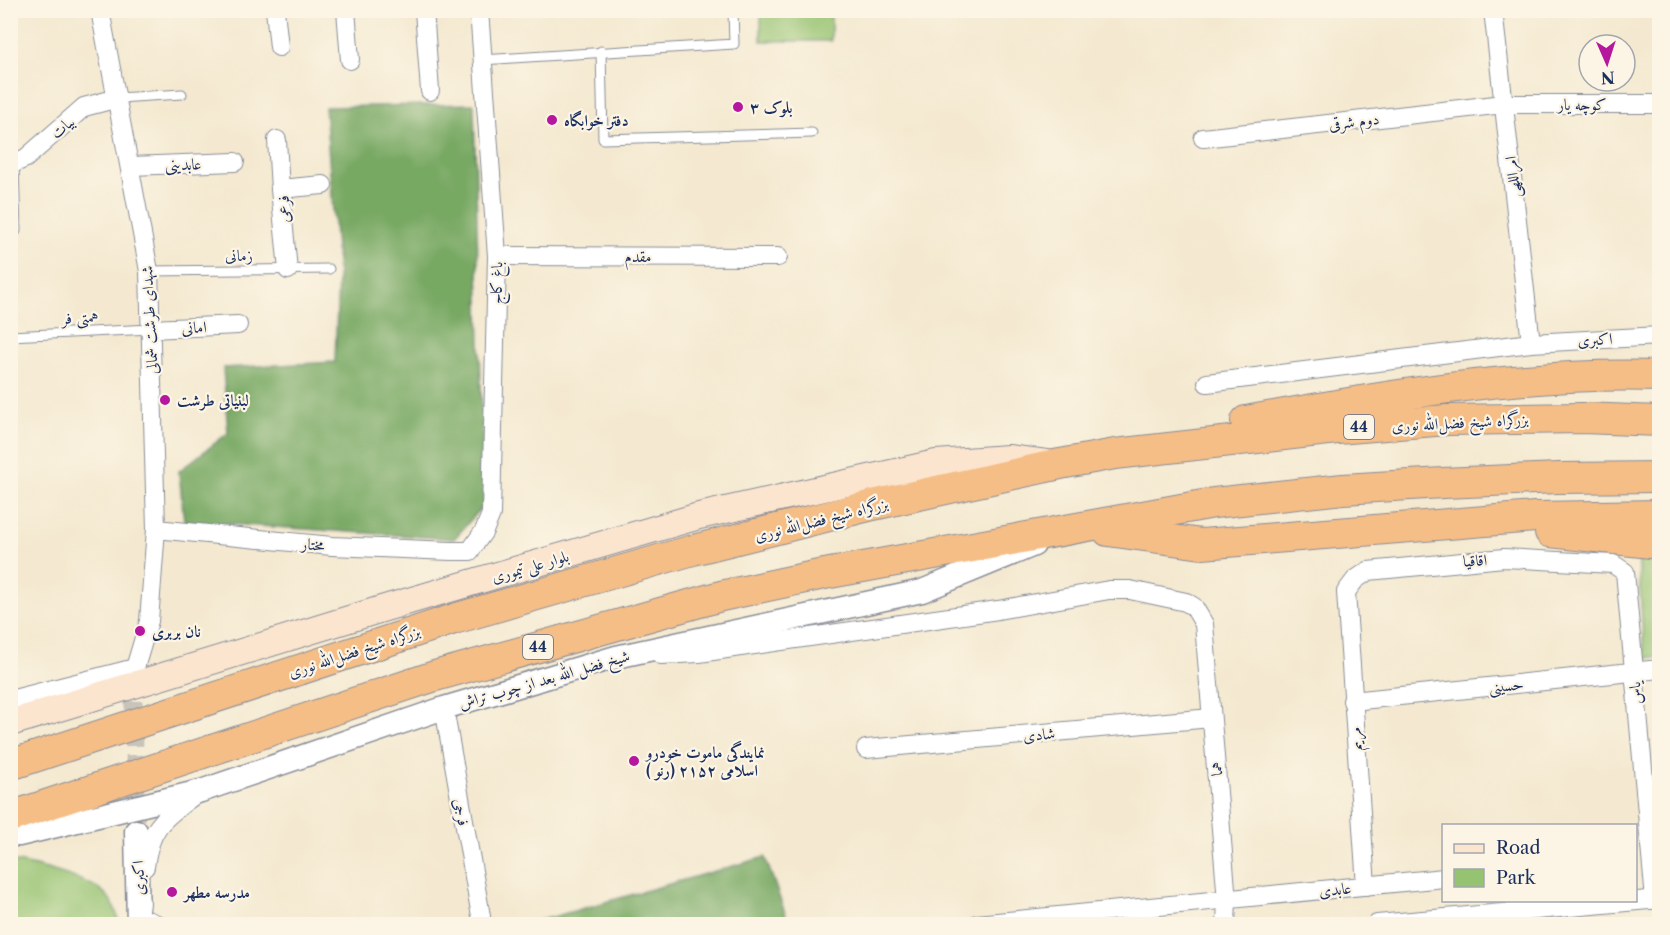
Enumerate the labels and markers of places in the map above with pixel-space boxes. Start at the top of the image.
place label: بلوک ۳ [750,97,793,118]
marker: بلوک ۳ [731,100,745,114]
place label: دفتر خوابگاه [564,110,629,131]
marker: دفتر خوابگاه [545,113,559,127]
place label: لبنیاتی طرشت [177,390,249,411]
marker: لبنیاتی طرشت [158,393,172,407]
place label: نان بربری [152,621,201,641]
marker: نان بربری [133,624,147,638]
place label: نمایندگی ماموت خودرو ( رنو) اسلامی ۲۱۵۲ [644,740,765,781]
marker: نمایندگی ماموت خودرو ( رنو) اسلامی ۲۱۵۲ [627,754,641,768]
place label: مدرسه مطهر [182,882,250,903]
marker: مدرسه مطهر [165,885,179,899]

